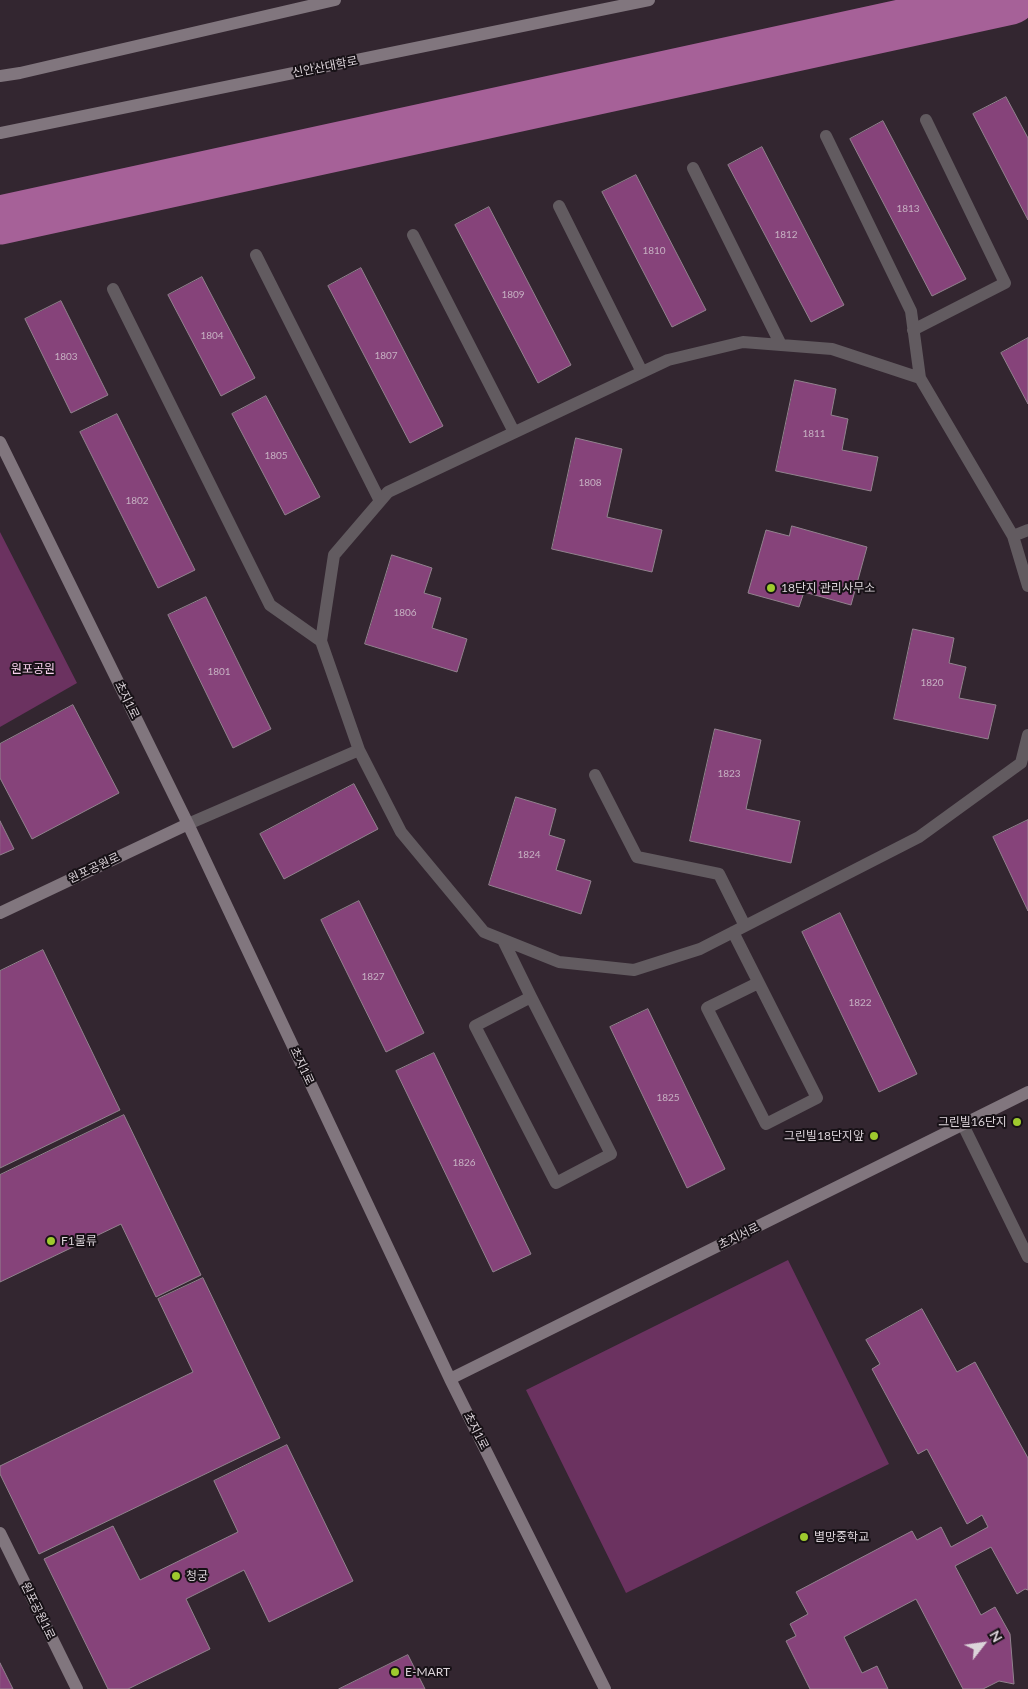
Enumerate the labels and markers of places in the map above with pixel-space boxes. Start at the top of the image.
place label: 18단지 관리사무소 [781,581,875,595]
marker: 18단지 관리사무소 [765,582,777,594]
place label: 그린빌16단지 [938,1115,1007,1129]
marker: 그린빌16단지 [1011,1116,1023,1128]
place label: 그린빌18단지앞 [784,1129,864,1143]
marker: 그린빌18단지앞 [868,1130,880,1142]
place label: F1물류 [61,1234,97,1248]
marker: F1물류 [45,1235,57,1247]
place label: 별망중학교 [814,1530,869,1544]
marker: 별망중학교 [798,1531,810,1543]
place label: 청궁 [186,1569,208,1583]
marker: 청궁 [170,1570,182,1582]
place label: E-MART [405,1665,450,1679]
marker: E-MART [389,1666,401,1678]

